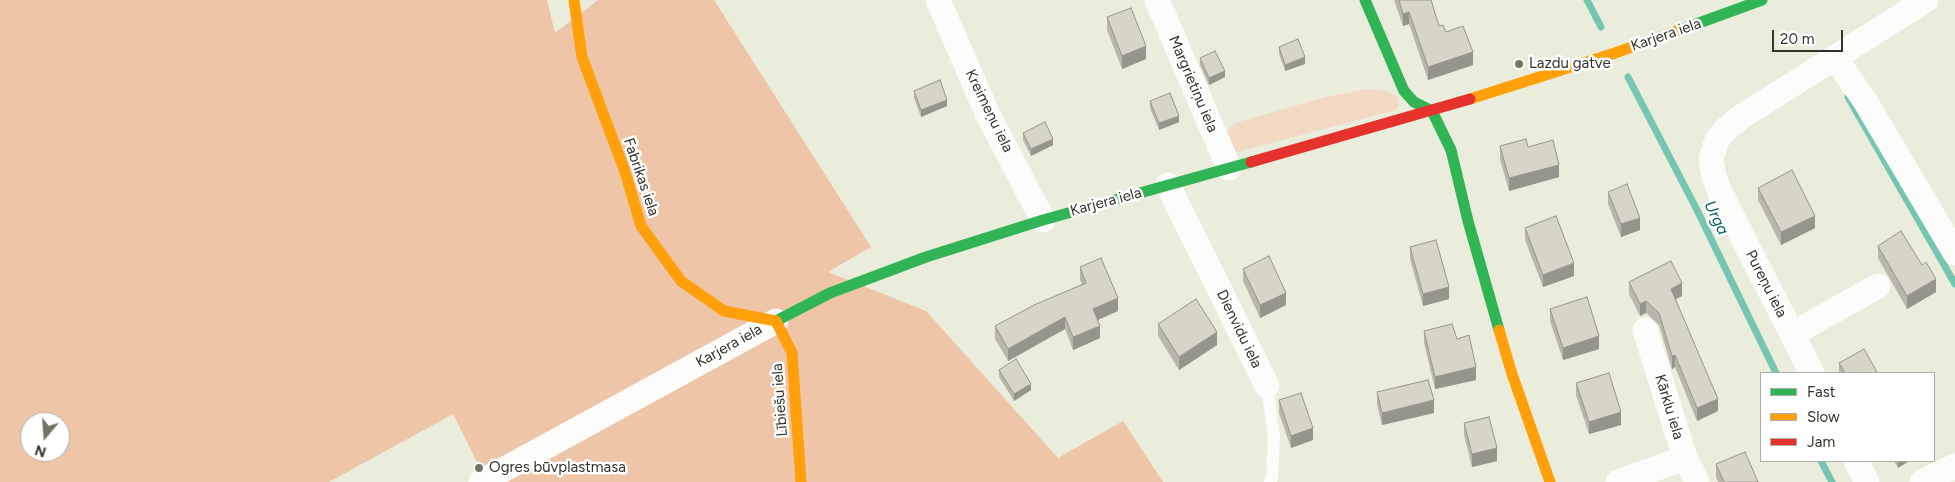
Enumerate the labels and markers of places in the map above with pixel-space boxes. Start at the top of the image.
place label: Lazdu gatve [1529,55,1611,73]
marker: Lazdu gatve [1513,58,1525,70]
place label: Ogres būvplastmasa [489,459,626,477]
marker: Ogres būvplastmasa [473,462,485,474]

